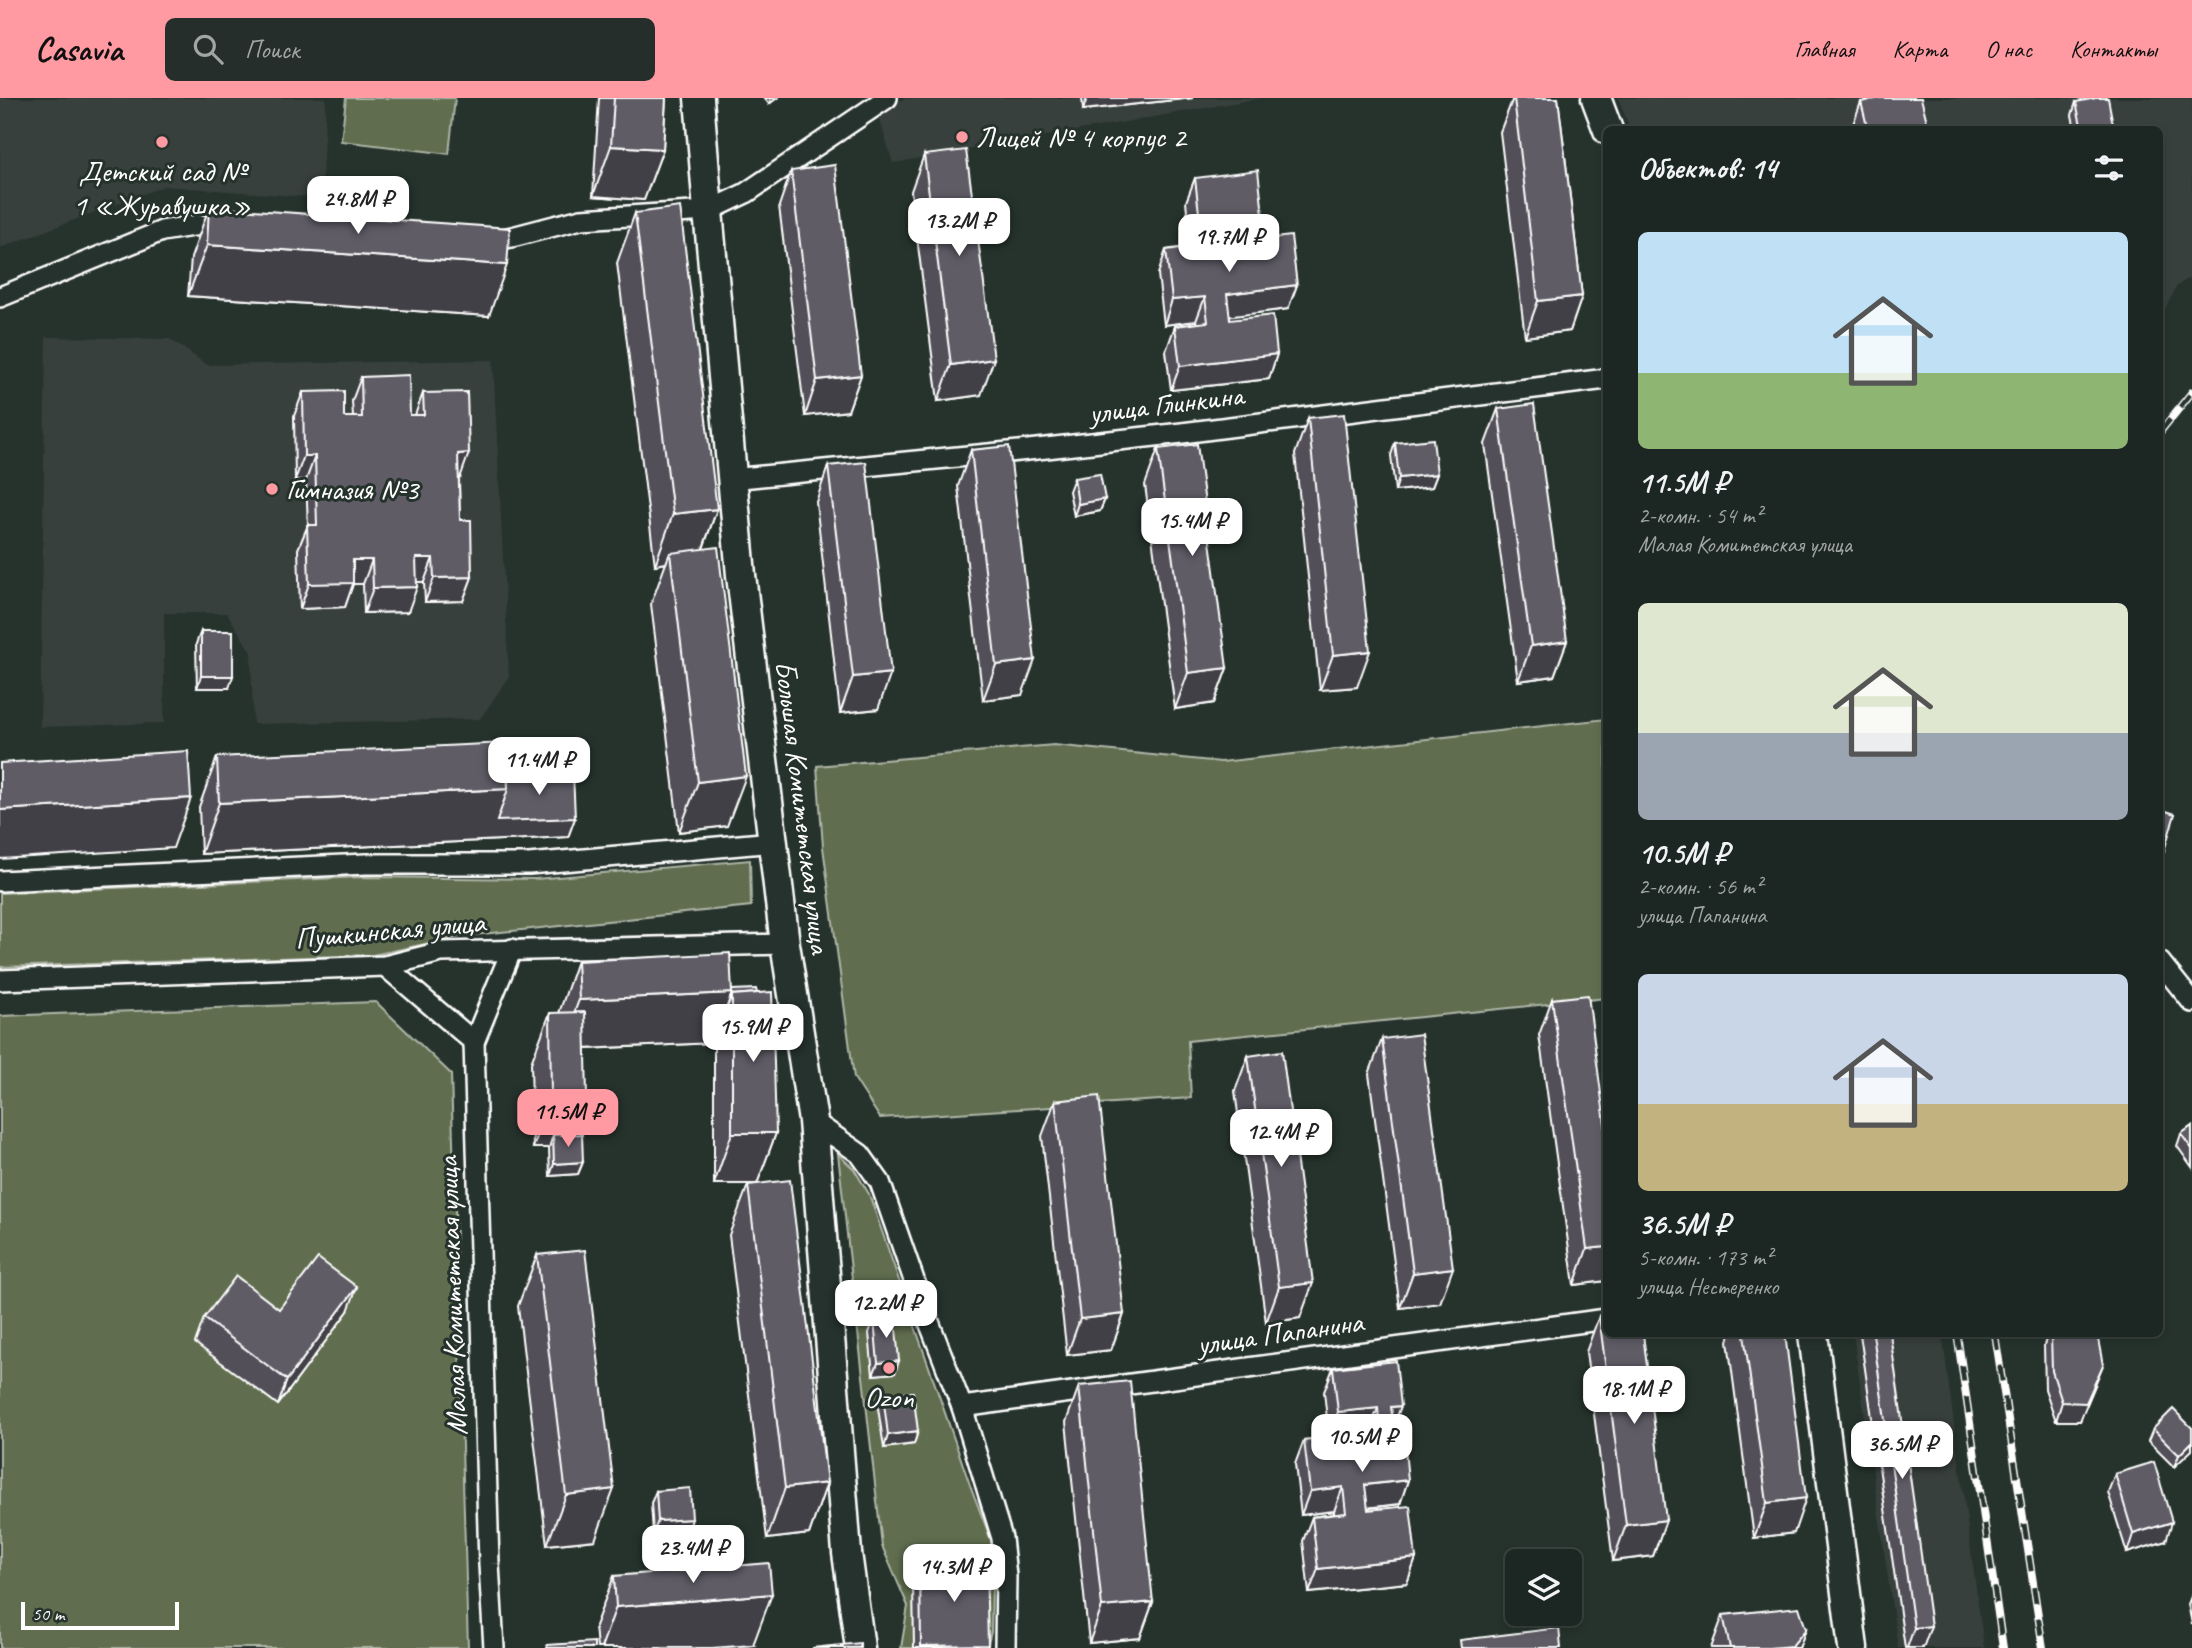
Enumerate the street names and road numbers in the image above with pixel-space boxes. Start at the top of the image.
street label: улица Глинкина [1085,375,1248,433]
street label: Большая Комитетская улица [766,659,840,957]
street label: Пушкинская улица [293,903,489,957]
street label: Малая Комитетская улица [428,1154,476,1436]
street label: улица Папанина [1192,1302,1367,1364]

